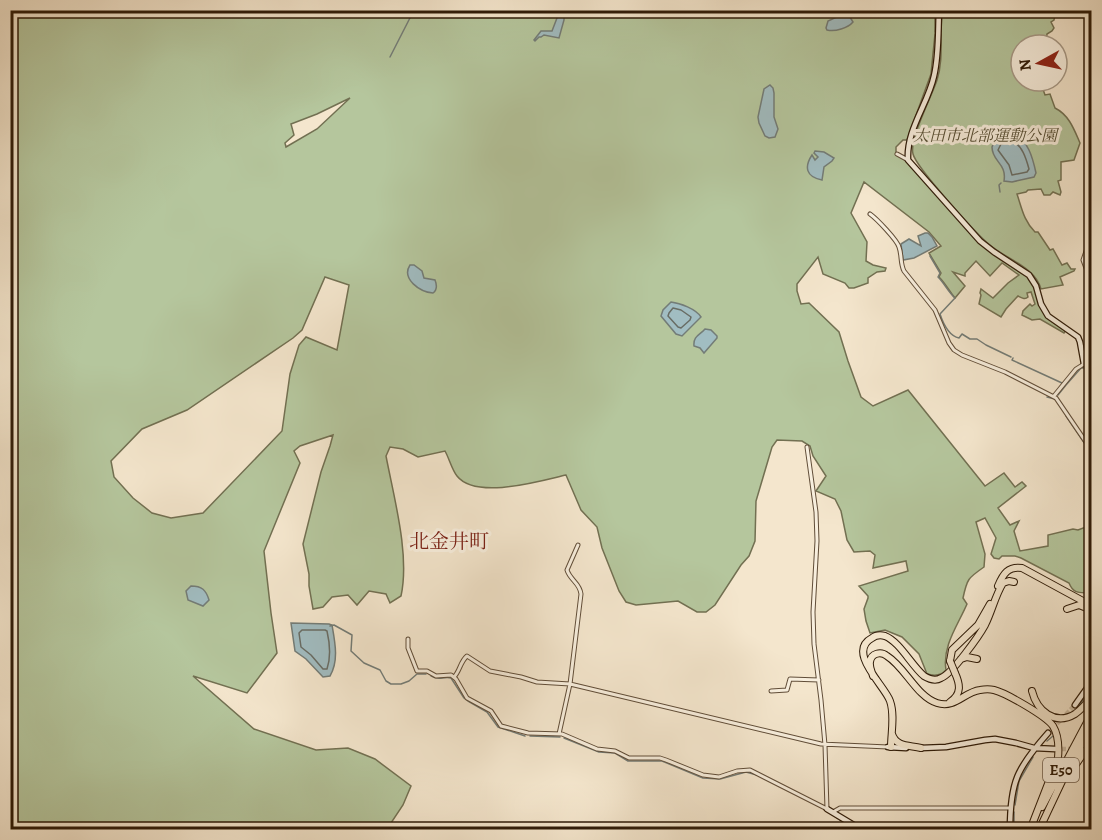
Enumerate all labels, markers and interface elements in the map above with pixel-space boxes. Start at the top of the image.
north arrow [1009,33,1069,93]
text: N [1013,57,1037,72]
park label: 太田市北部運動公園 [913,125,1060,147]
district label: 北金井町 [409,528,489,555]
road number: E50 [1043,758,1079,782]

